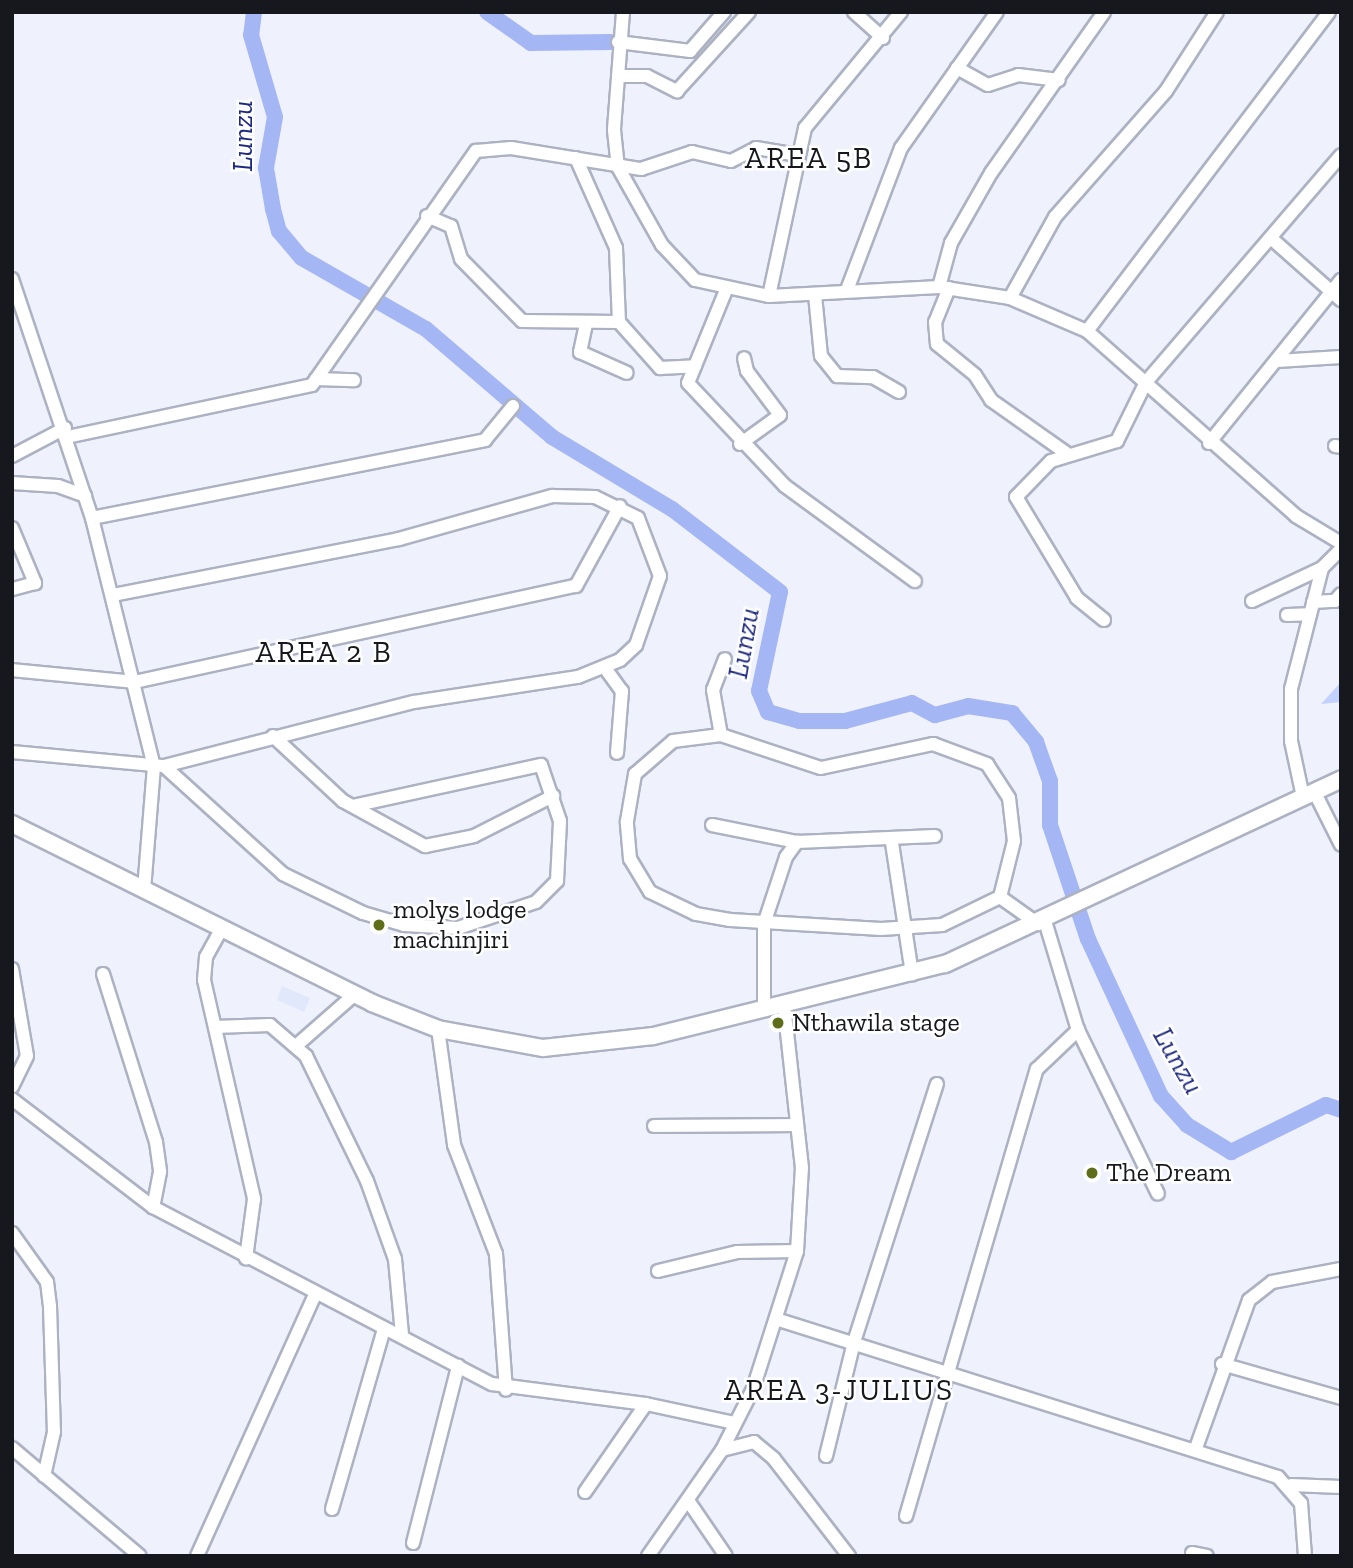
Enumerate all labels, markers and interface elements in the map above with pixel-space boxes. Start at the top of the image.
water label: Lunzu [226,100,260,172]
district label: AREA 5B [745,140,873,176]
water label: Lunzu [721,605,767,681]
district label: AREA 2 B [256,634,392,670]
place label: molys lodge machinjiri [393,894,527,956]
marker: molys lodge machinjiri [371,917,387,933]
place label: Nthawila stage [792,1007,960,1039]
marker: Nthawila stage [770,1015,786,1031]
water label: Lunzu [1146,1022,1210,1100]
place label: The Dream [1106,1157,1231,1189]
marker: The Dream [1084,1165,1100,1181]
district label: AREA 3-JULIUS [725,1372,953,1408]

